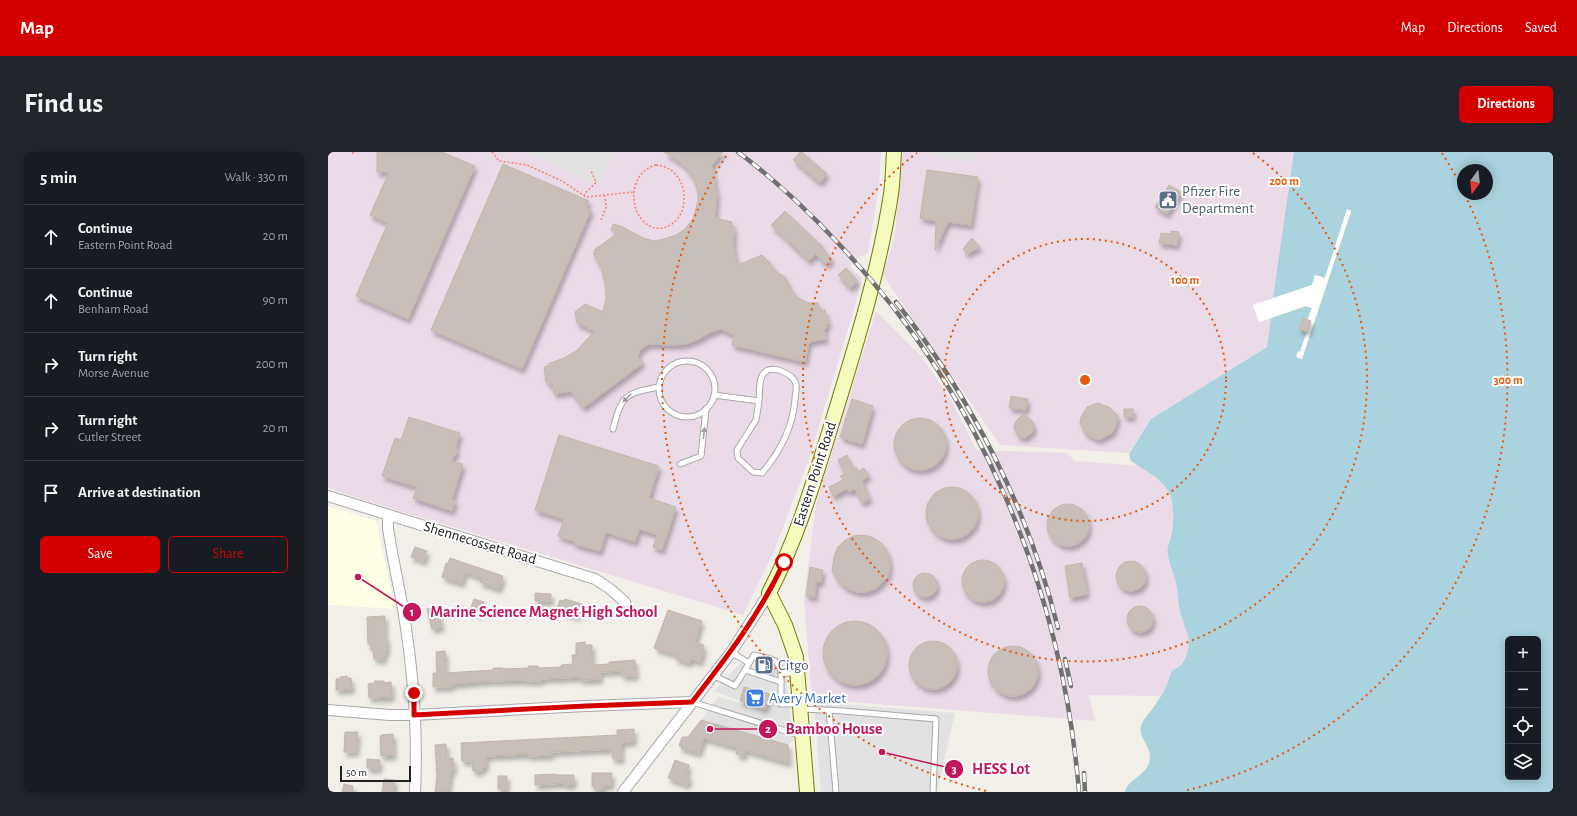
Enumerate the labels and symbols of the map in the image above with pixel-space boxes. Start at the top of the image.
north arrow [1457,164,1493,200]
text: 200 m [1269,175,1299,187]
place label: Pfizer Fire Department [1182,184,1254,216]
public building icon: Pfizer Fire Department [1157,189,1179,211]
text: 100 m [1171,274,1199,286]
centre of rings [1078,373,1092,387]
text: 300 m [1493,374,1523,386]
one-way arrow [622,394,632,403]
street label: Eastern Point Road [791,420,839,528]
one-way arrow [700,427,707,439]
street label: Shennecossett Road [422,519,538,567]
route start [775,553,793,571]
callout: Marine Science Magnet High School [402,598,666,626]
text: Marine Science Magnet High School [430,604,658,620]
text: 1 [410,606,414,618]
fuel station icon: Citgo [753,654,775,676]
place label: Citgo [778,658,809,673]
route end [405,684,423,702]
supermarket icon: Avery Market [744,687,766,709]
place label: Avery Market [769,691,846,706]
callout: Bamboo House [758,715,891,743]
text: Bamboo House [785,721,883,737]
text: 2 [765,723,771,735]
callout: HESS Lot [944,755,1037,783]
text: HESS Lot [972,761,1030,777]
text: 3 [951,763,957,775]
scale bar [340,764,411,783]

